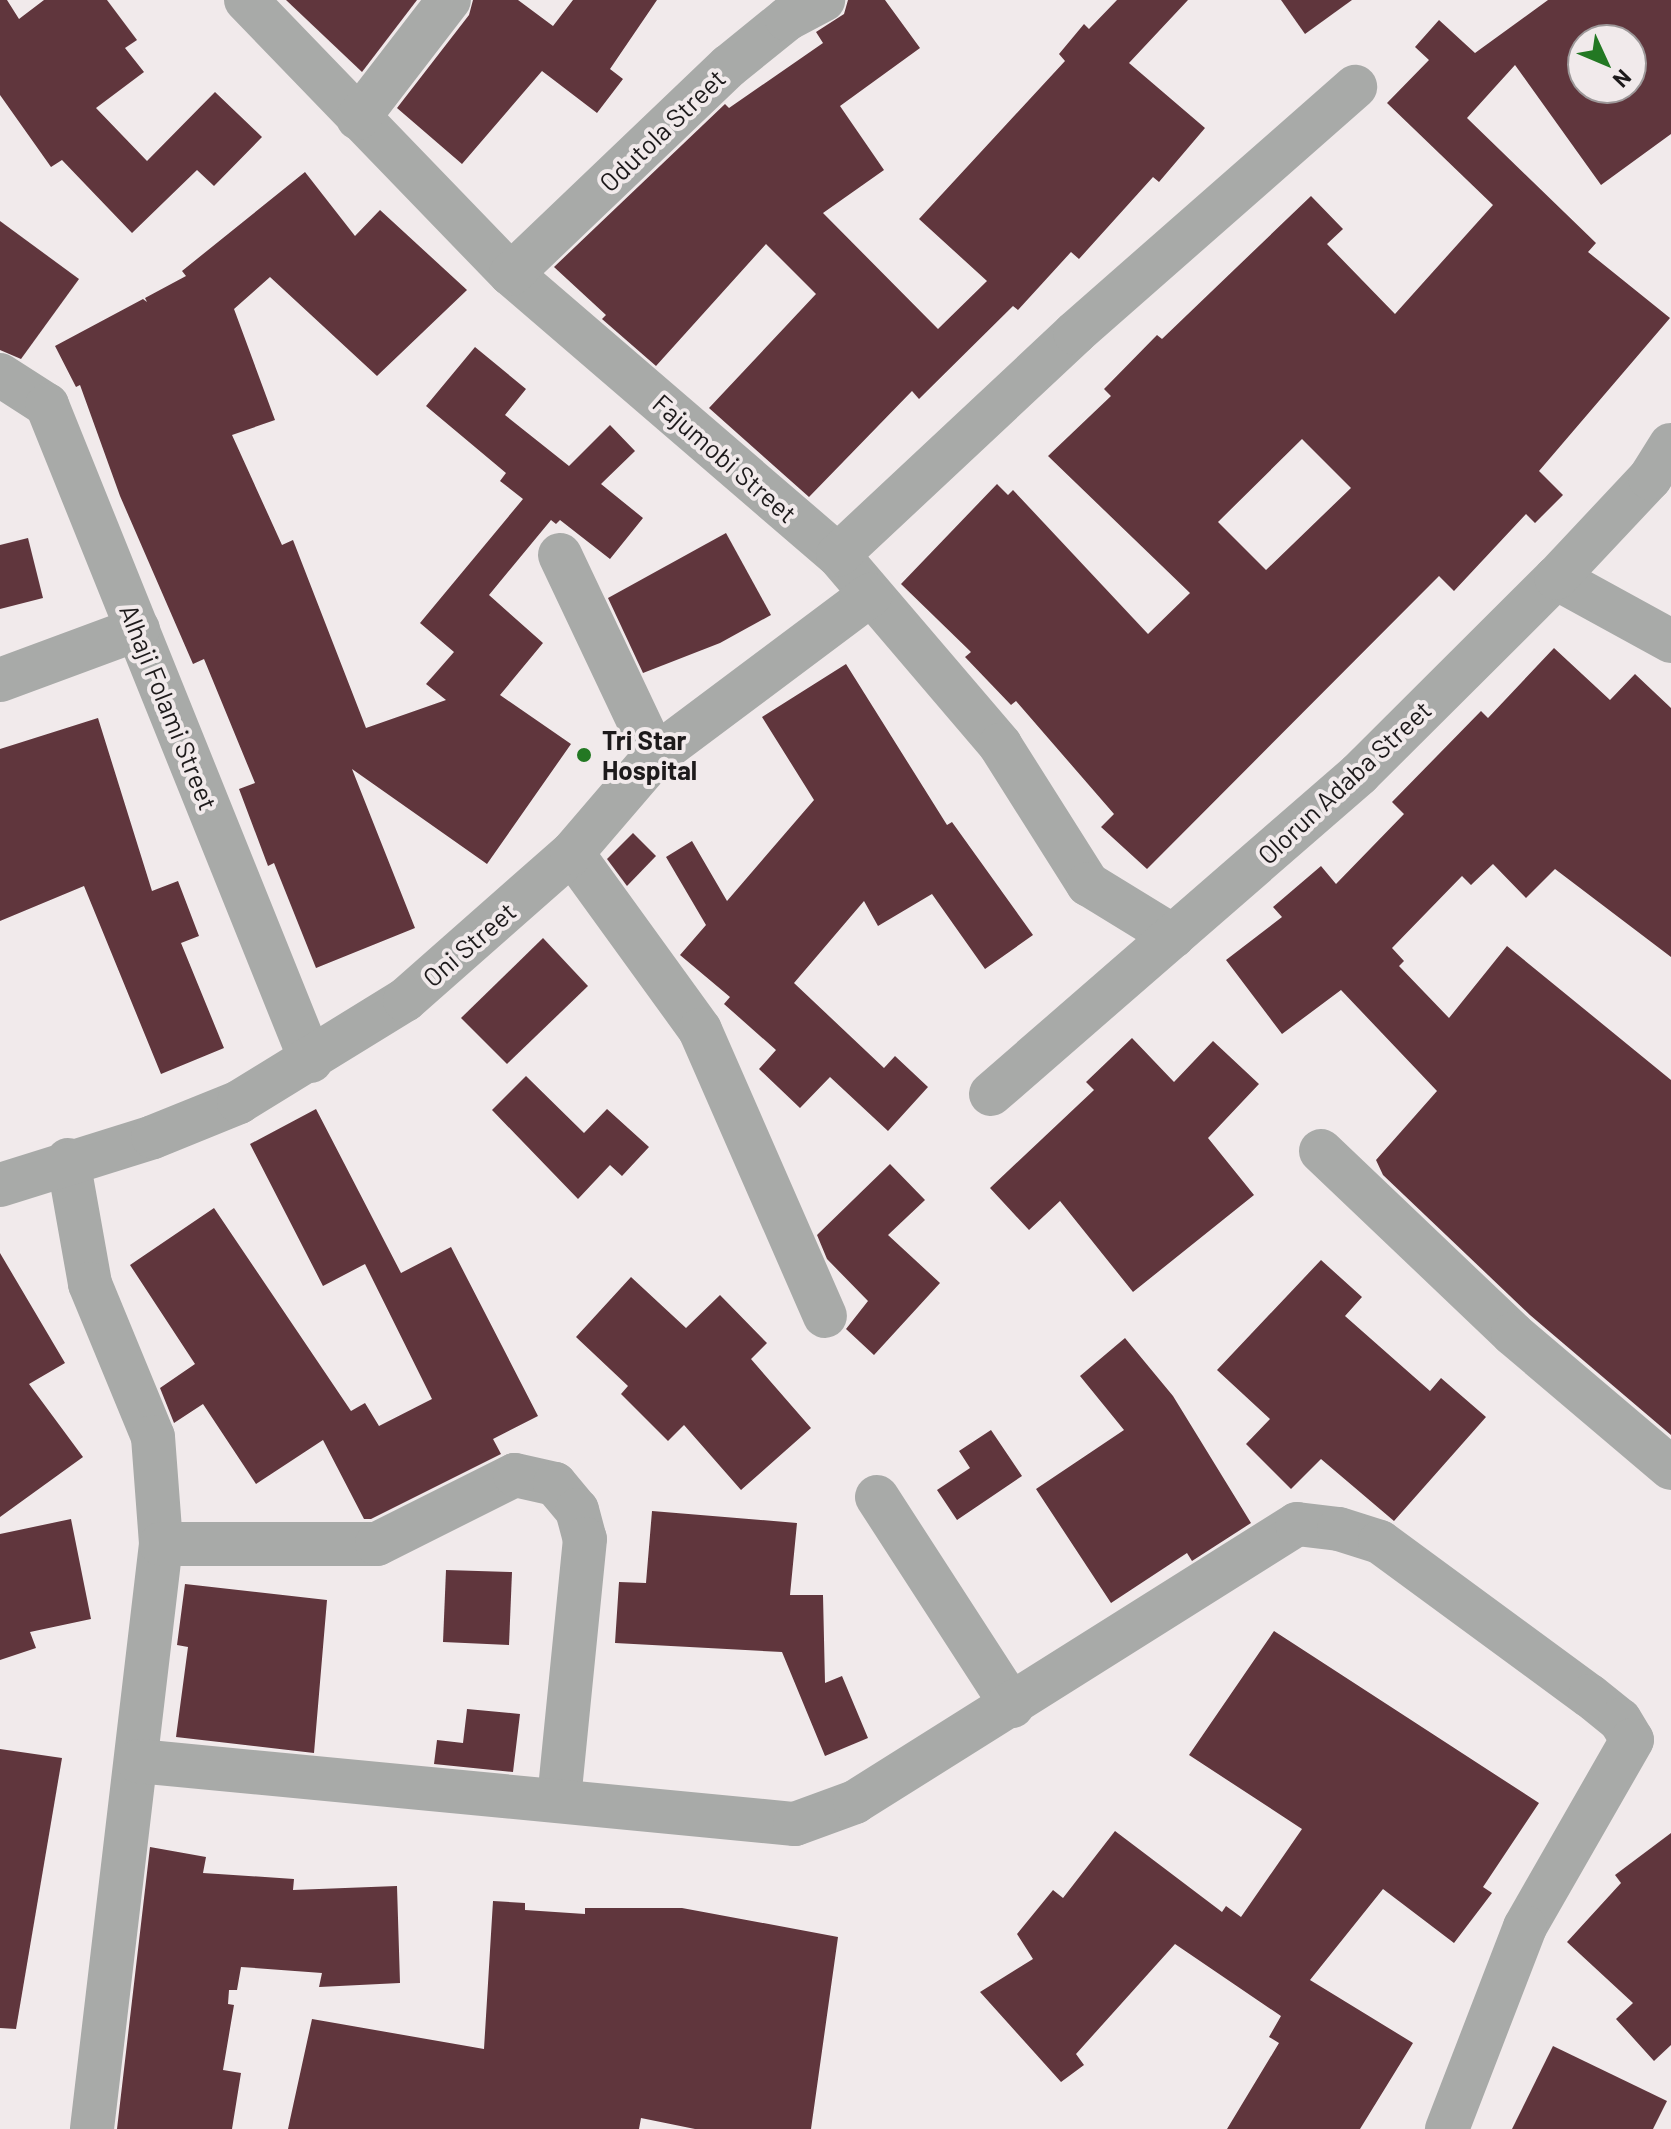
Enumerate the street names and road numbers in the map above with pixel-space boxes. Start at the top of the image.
street label: Odutola Street [593,62,731,198]
street label: Fajumobi Street [647,387,803,529]
street label: Alhaji Folami Street [114,600,224,814]
street label: Olorun Adaba Street [1251,694,1437,870]
street label: Oni Street [416,895,522,993]

